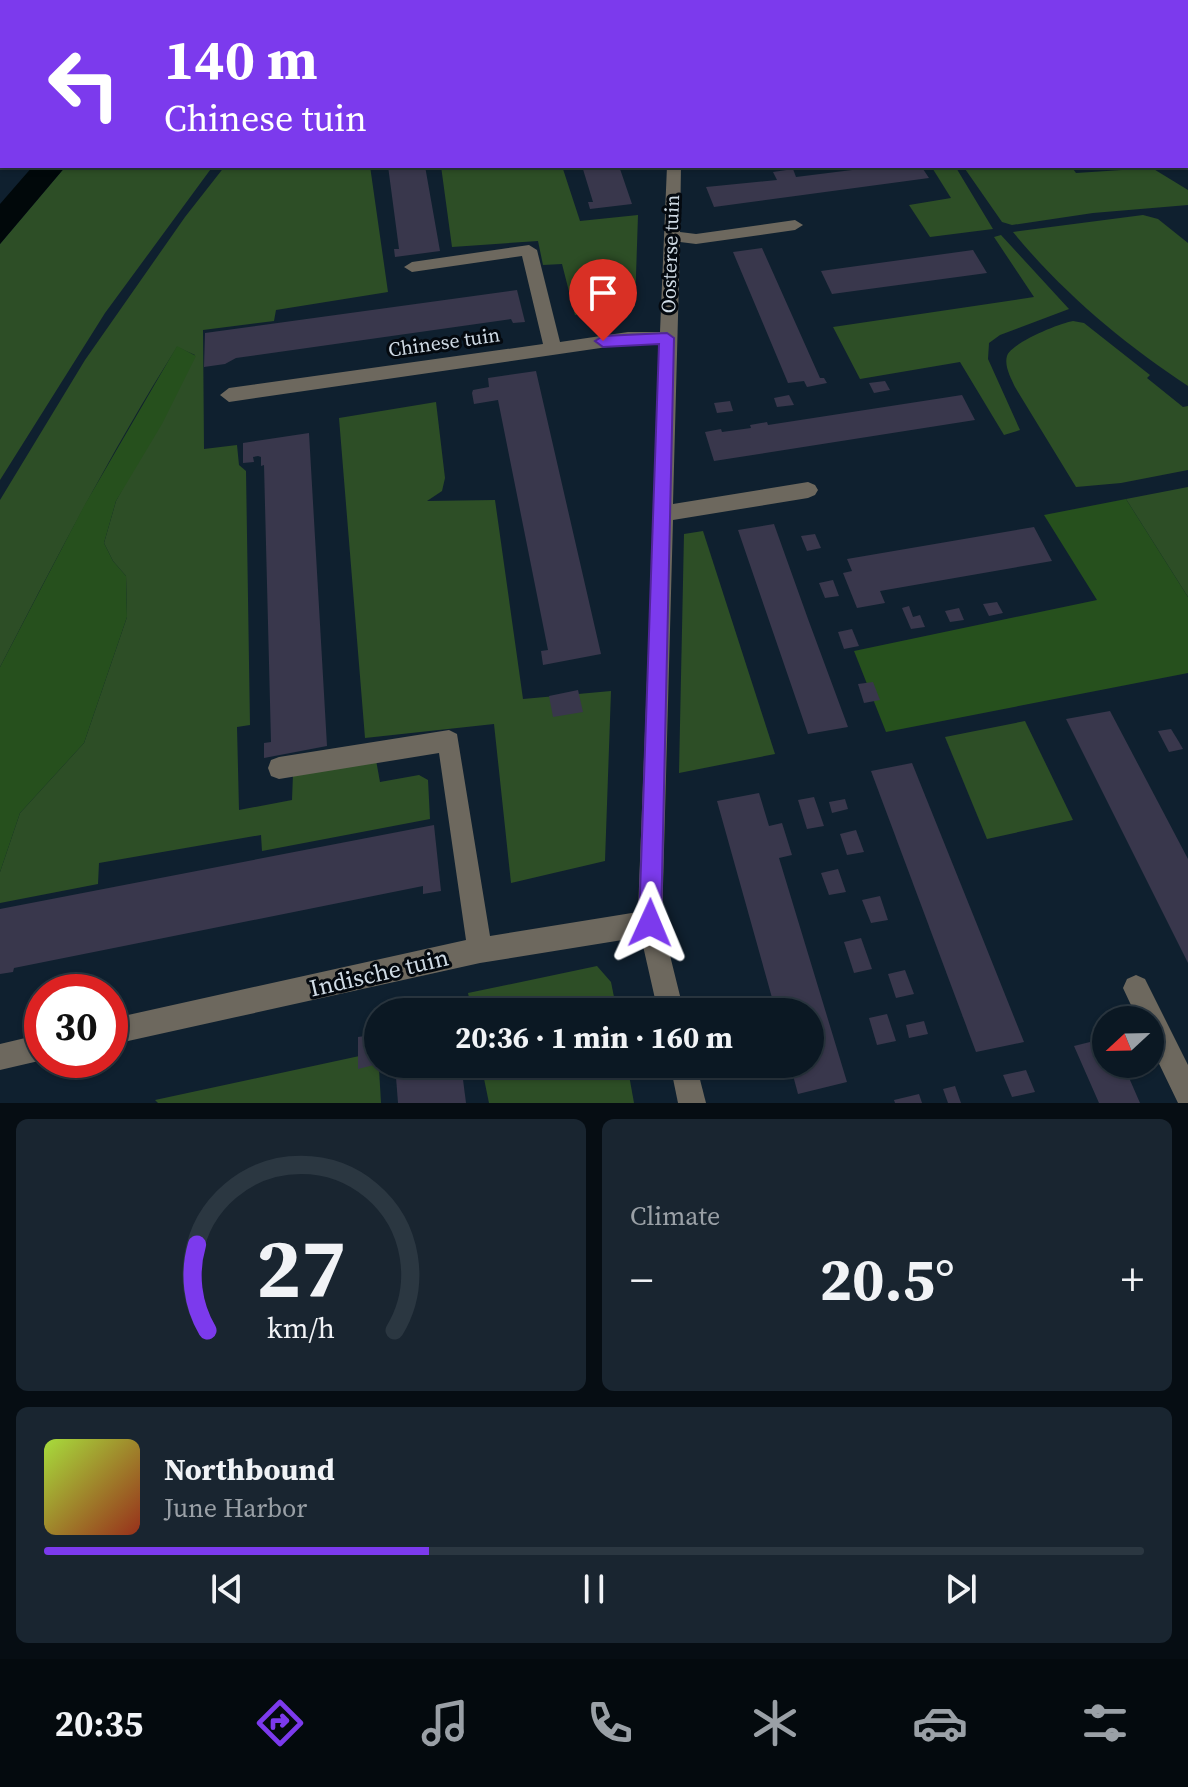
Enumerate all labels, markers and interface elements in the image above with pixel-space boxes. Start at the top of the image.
text: 140 m [164,21,318,98]
icon: left [32,32,136,136]
text: Chinese tuin [164,94,367,143]
street label: Oosterse tuin [654,194,686,314]
pin [569,259,637,341]
icon: arrive [581,271,625,315]
street label: Chinese tuin [386,320,502,364]
position arrow [608,881,692,965]
street label: Indische tuin [306,940,452,1005]
speed limit sign: 30 [24,974,128,1078]
north arrow [1092,1006,1164,1078]
map controls [1092,1006,1164,1078]
text: 20:36 · 1 min · 160 m [455,1017,733,1058]
text: Climate [630,1198,720,1234]
text: 27 [256,1211,346,1325]
text: 20.5° [819,1238,955,1320]
text: − [630,1249,653,1310]
text: + [1121,1249,1144,1310]
text: km/h [267,1308,335,1348]
text: Northbound [164,1449,335,1490]
text: June Harbor [164,1490,307,1526]
icon: previous [205,1567,249,1611]
icon: pause [572,1567,616,1611]
icon: next [939,1567,983,1611]
icon: directions [252,1695,308,1751]
icon: music [417,1695,473,1751]
icon: phone [582,1695,638,1751]
icon: climate [747,1695,803,1751]
icon: car [912,1695,968,1751]
icon: filters [1077,1695,1133,1751]
text: 20:35 [55,1699,143,1748]

